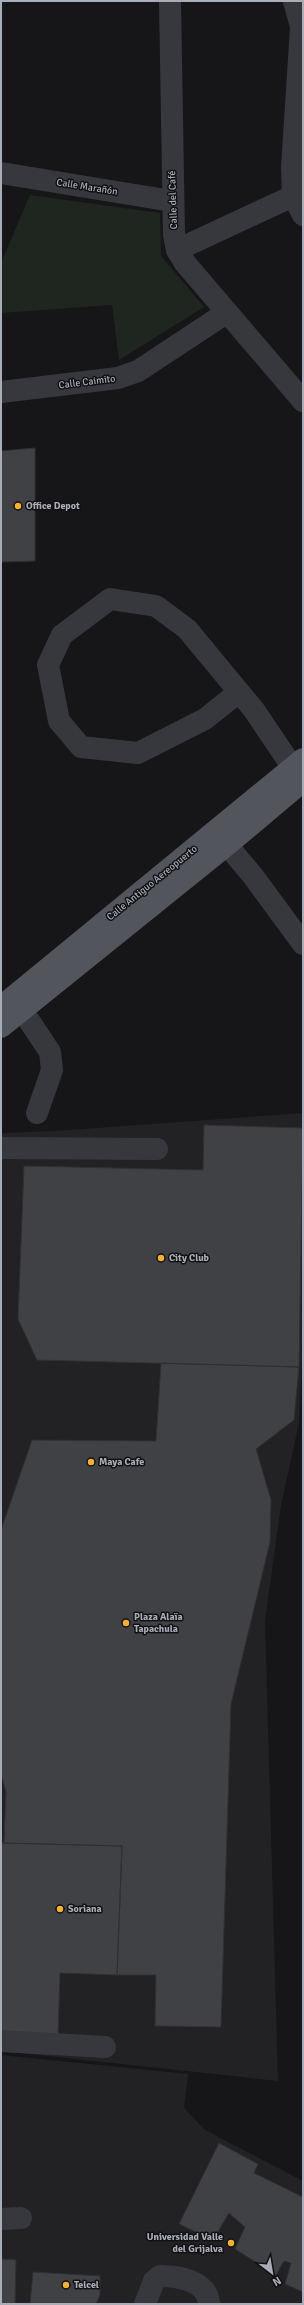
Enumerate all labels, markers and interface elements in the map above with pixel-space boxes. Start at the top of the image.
street label: Calle del Café [166,170,180,230]
street label: Calle Marañón [56,176,118,198]
street label: Calle Caimito [58,373,116,391]
place label: Office Depot [26,500,80,512]
marker: Office Depot [13,501,23,511]
street label: Calle Antiguo Aereopuerto [104,843,200,923]
place label: City Club [169,1252,210,1264]
marker: City Club [156,1253,166,1263]
place label: Maya Cafe [99,1456,144,1468]
marker: Maya Cafe [86,1457,96,1467]
place label: Plaza Alaïa Tapachula [134,1611,183,1635]
marker: Plaza Alaïa Tapachula [121,1618,131,1628]
place label: Soriana [68,1903,102,1915]
marker: Soriana [55,1904,65,1914]
place label: Universidad Valle del Grijalva [147,2231,223,2255]
marker: Universidad Valle del Grijalva [226,2238,236,2248]
north arrow [252,2253,292,2293]
text: N [270,2274,284,2289]
place label: Telcel [74,2279,99,2291]
marker: Telcel [61,2280,71,2290]

